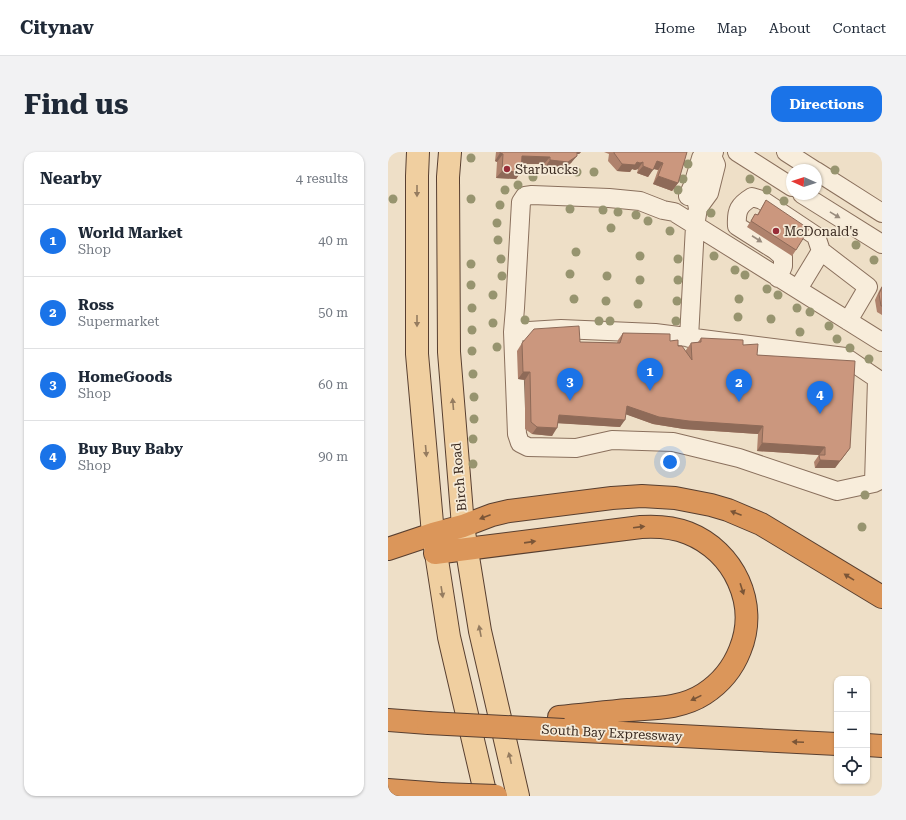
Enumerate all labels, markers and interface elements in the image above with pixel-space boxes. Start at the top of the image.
text: Citynav [20,16,94,39]
text: Home [654,20,695,36]
text: Map [717,20,747,36]
text: About [769,20,811,36]
text: Contact [833,20,886,36]
button: Directions [771,86,882,122]
text: Find us [24,88,128,121]
place label: Starbucks [515,162,578,177]
marker: Starbucks [502,164,512,174]
north arrow [786,164,822,200]
text: Nearby [40,168,102,188]
text: 4 results [296,171,348,186]
one-way arrow [414,185,420,198]
one-way arrow [829,212,841,219]
text: World Market [78,224,183,242]
place label: McDonald's [784,224,858,239]
marker: McDonald's [771,226,781,236]
text: 1 [49,233,57,248]
text: 40 m [318,233,348,248]
one-way arrow [751,236,763,243]
text: Shop [78,242,111,257]
text: Ross [78,296,114,314]
text: 2 [49,305,57,320]
text: 50 m [318,305,348,320]
text: Supermarket [78,314,159,329]
one-way arrow [414,315,420,328]
pin: 1 [637,358,663,391]
text: HomeGoods [78,368,172,386]
pin: 3 [557,368,583,401]
pin: 2 [726,369,752,402]
text: 3 [49,377,57,392]
text: 60 m [318,377,348,392]
pin: 4 [807,381,833,414]
text: Shop [78,386,111,401]
one-way arrow [450,398,457,410]
text: Buy Buy Baby [78,440,183,458]
street label: Birch Road [448,441,469,512]
one-way arrow [422,445,429,457]
text: 4 [49,449,57,464]
text: 90 m [318,449,348,464]
your location [660,452,680,472]
text: Shop [78,458,111,473]
one-way arrow [729,509,741,515]
one-way arrow [479,515,491,521]
one-way arrow [633,524,645,530]
one-way arrow [524,539,536,545]
one-way arrow [844,573,854,581]
one-way arrow [739,583,745,595]
one-way arrow [439,586,445,598]
one-way arrow [477,625,483,638]
map controls [834,676,870,784]
button: + [834,676,870,712]
one-way arrow [690,695,701,701]
button: − [834,712,870,748]
street label: South Bay Expressway [541,722,683,744]
one-way arrow [792,738,804,745]
button: locate [834,748,870,784]
one-way arrow [506,752,512,764]

